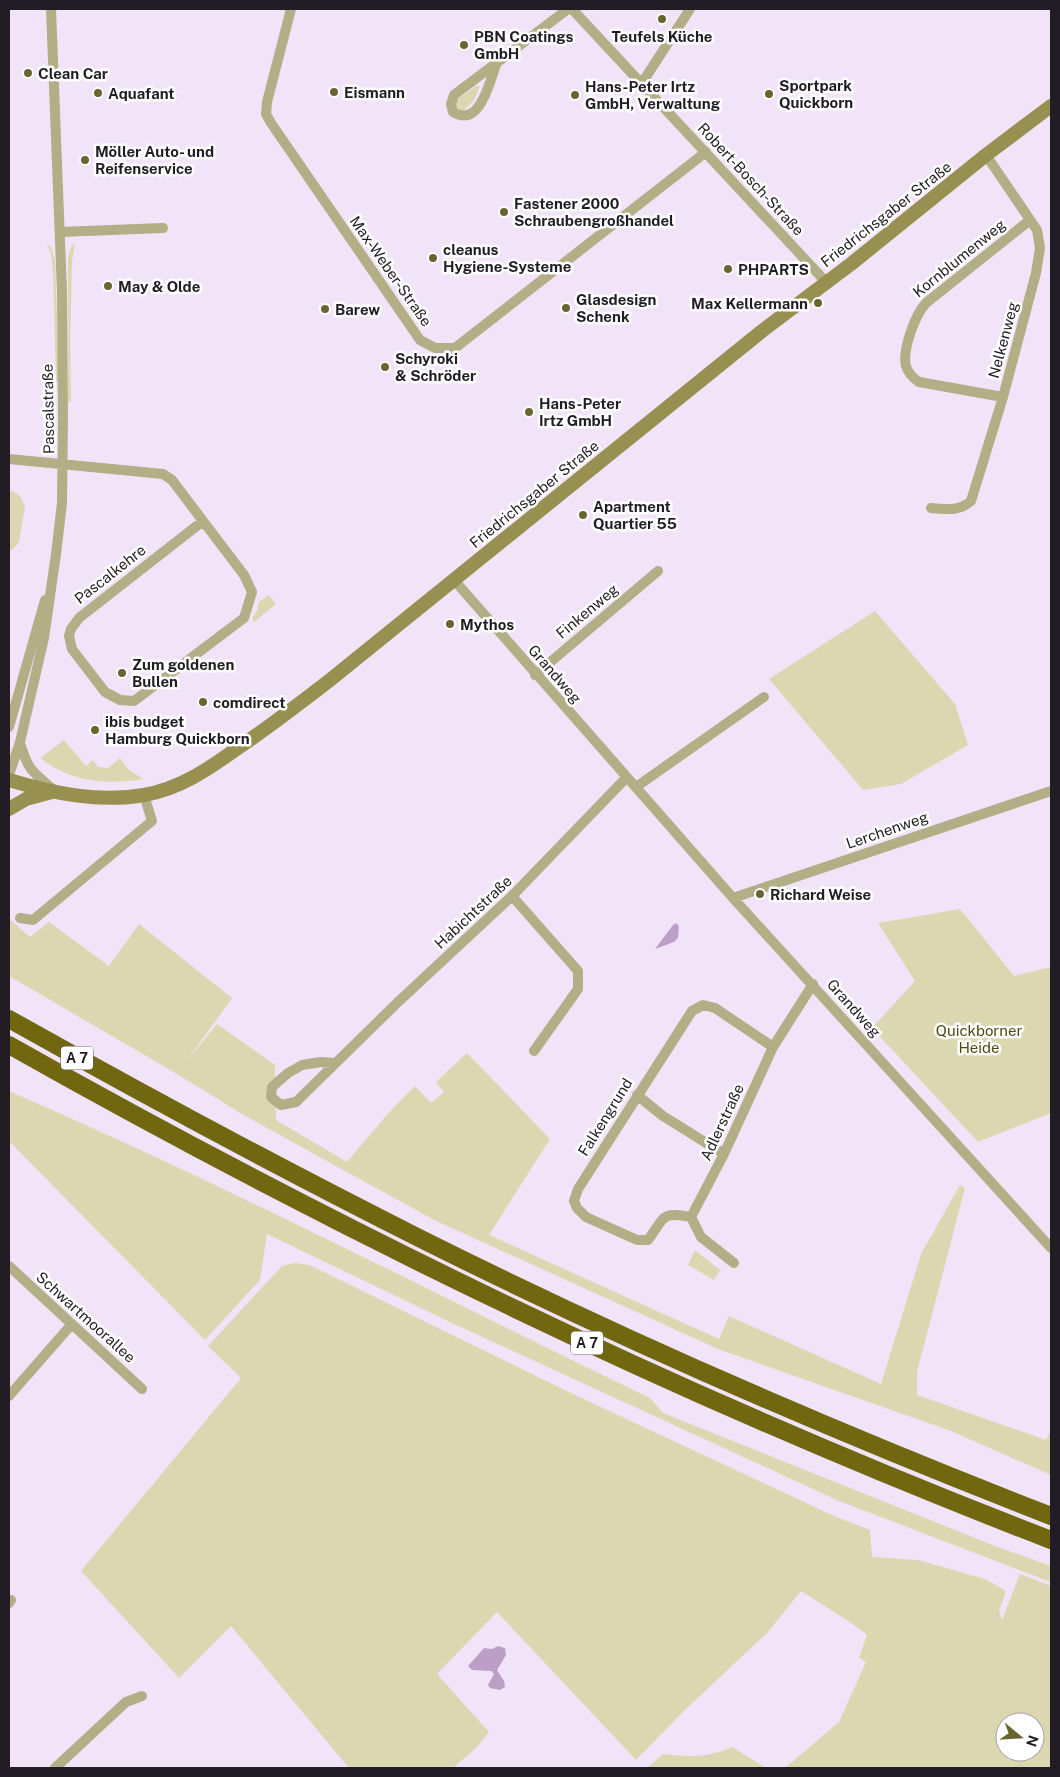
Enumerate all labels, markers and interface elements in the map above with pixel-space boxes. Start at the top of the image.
marker: Teufels Küche [656,13,668,25]
place label: PBN Coatings GmbH [474,28,573,62]
place label: Teufels Küche [612,28,712,45]
marker: PBN Coatings GmbH [458,39,470,51]
place label: Clean Car [38,65,108,82]
marker: Clean Car [22,67,34,79]
place label: Sportpark Quickborn [779,77,853,111]
place label: Hans-Peter Irtz GmbH, Verwaltung [585,78,721,112]
place label: Eismann [344,84,405,101]
place label: Aquafant [108,85,175,102]
marker: Eismann [328,86,340,98]
marker: Aquafant [92,87,104,99]
marker: Sportpark Quickborn [763,88,775,100]
marker: Hans-Peter Irtz GmbH, Verwaltung [569,89,581,101]
street label: Robert-Bosch-Straße [694,119,808,239]
place label: Möller Auto- und Reifenservice [95,143,214,177]
marker: Möller Auto- und Reifenservice [79,154,91,166]
street label: Friedrichsgaber Straße [817,158,955,270]
place label: Fastener 2000 Schraubengroßhandel [514,195,674,229]
marker: Fastener 2000 Schraubengroßhandel [498,206,510,218]
street label: Max-Weber-Straße [347,213,435,329]
street label: Kornblumenweg [909,215,1009,301]
place label: cleanus Hygiene-Systeme [443,241,571,275]
marker: cleanus Hygiene-Systeme [427,252,439,264]
place label: PHPARTS [738,261,809,278]
marker: PHPARTS [722,263,734,275]
place label: May & Olde [118,278,200,295]
marker: May & Olde [102,280,114,292]
place label: Glasdesign Schenk [576,291,657,325]
place label: Max Kellermann [691,295,808,312]
marker: Max Kellermann [812,297,824,309]
street label: Nelkenweg [985,300,1021,380]
place label: Barew [335,301,380,318]
marker: Glasdesign Schenk [560,302,572,314]
marker: Barew [319,303,331,315]
place label: Schyroki & Schröder [395,350,476,384]
marker: Schyroki & Schröder [379,361,391,373]
street label: Pascalstraße [39,364,57,454]
place label: Hans-Peter Irtz GmbH [539,395,621,429]
marker: Hans-Peter Irtz GmbH [523,406,535,418]
street label: Friedrichsgaber Straße [466,437,602,551]
place label: Apartment Quartier 55 [593,498,677,532]
marker: Apartment Quartier 55 [577,509,589,521]
street label: Pascalkehre [71,541,149,607]
street label: Finkenweg [553,580,621,642]
place label: Mythos [460,616,514,633]
marker: Mythos [444,618,456,630]
street label: Grandweg [525,641,585,707]
place label: Zum goldenen Bullen [132,656,234,690]
marker: Zum goldenen Bullen [116,667,128,679]
place label: comdirect [213,694,286,711]
marker: comdirect [197,696,209,708]
place label: ibis budget Hamburg Quickborn [105,713,250,747]
marker: ibis budget Hamburg Quickborn [89,724,101,736]
street label: Lerchenweg [844,808,930,852]
street label: Habichtstraße [431,872,515,952]
place label: Richard Weise [770,886,871,903]
marker: Richard Weise [754,888,766,900]
street label: Grandweg [824,976,884,1040]
park label: Quickborner Heide [936,1022,1022,1056]
road number: A 7 [61,1046,93,1070]
street label: Falkengrund [574,1075,636,1159]
street label: Adlerstraße [697,1081,747,1163]
street label: Schwartmoorallee [33,1268,139,1366]
road number: A 7 [571,1332,603,1355]
north arrow [995,1712,1045,1762]
text: N [1023,1733,1042,1749]

